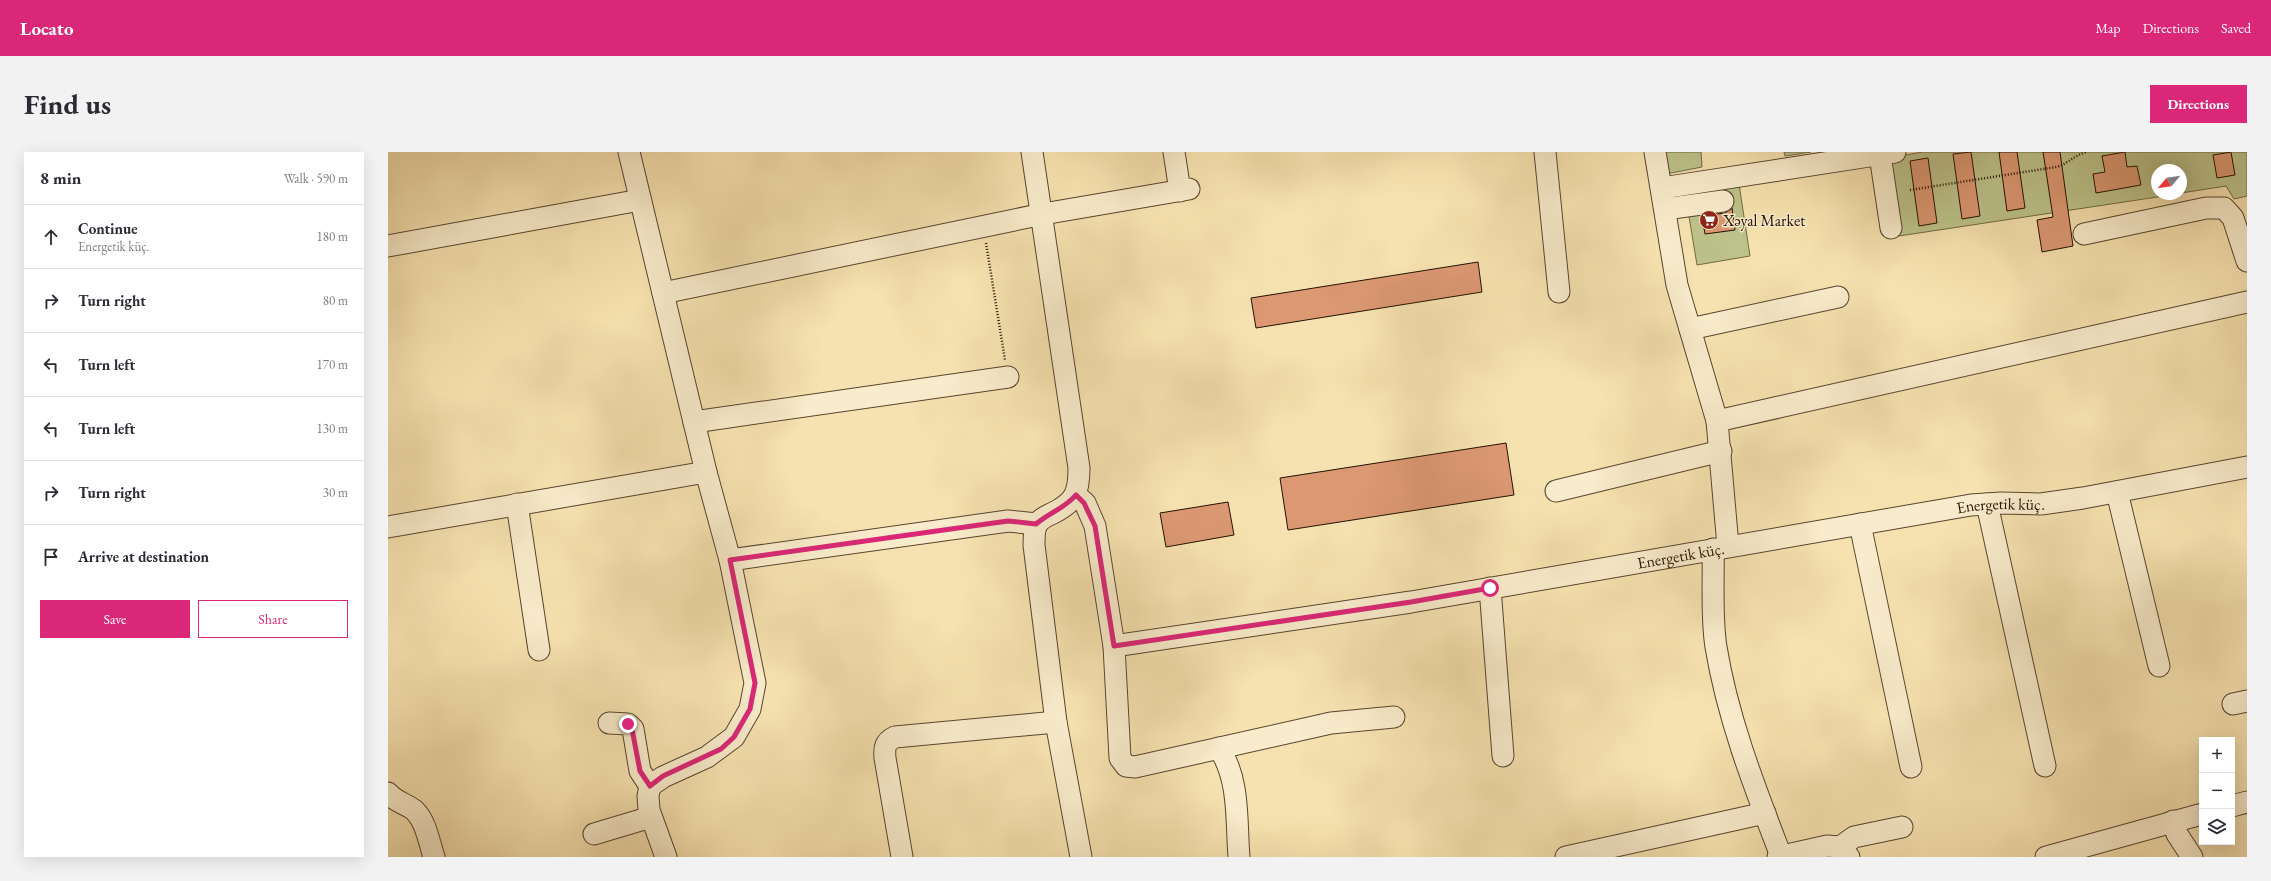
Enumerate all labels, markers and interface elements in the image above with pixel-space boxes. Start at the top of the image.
text: Locato [20,16,74,41]
text: Map [2095,19,2121,37]
text: Directions [2143,19,2199,37]
text: Saved [2221,19,2251,37]
button: Directions [2150,85,2247,123]
text: Find us [24,86,111,122]
north arrow [2151,164,2187,200]
text: 8 min [40,167,81,189]
text: Walk · 590 m [284,170,348,187]
supermarket icon: Xəyal Market [1698,209,1720,231]
place label: Xəyal Market [1722,210,1805,231]
text: Continue [78,219,138,238]
icon: ahead [40,226,62,248]
text: 180 m [317,228,348,245]
text: Energetik küç. [78,238,150,255]
icon: right [40,290,62,312]
text: Turn right [78,291,146,310]
text: 80 m [323,292,348,309]
icon: left [40,354,62,376]
text: Turn left [78,355,135,374]
text: 170 m [317,356,348,373]
icon: left [40,418,62,440]
text: Turn left [78,419,135,438]
text: 130 m [317,420,348,437]
icon: right [40,482,62,504]
text: Turn right [78,483,146,502]
text: 30 m [323,484,348,501]
street label: Energetik küç. [1955,493,2046,518]
street label: Energetik küç. [1636,538,1726,574]
icon: arrive [40,546,62,568]
text: Arrive at destination [78,547,209,566]
route start [1481,579,1499,597]
button: Save [40,600,190,638]
button: Share [198,600,348,638]
route end [619,715,637,733]
map controls [2199,737,2235,845]
button: + [2199,737,2235,773]
button: − [2199,773,2235,809]
button: layers [2199,809,2235,845]

